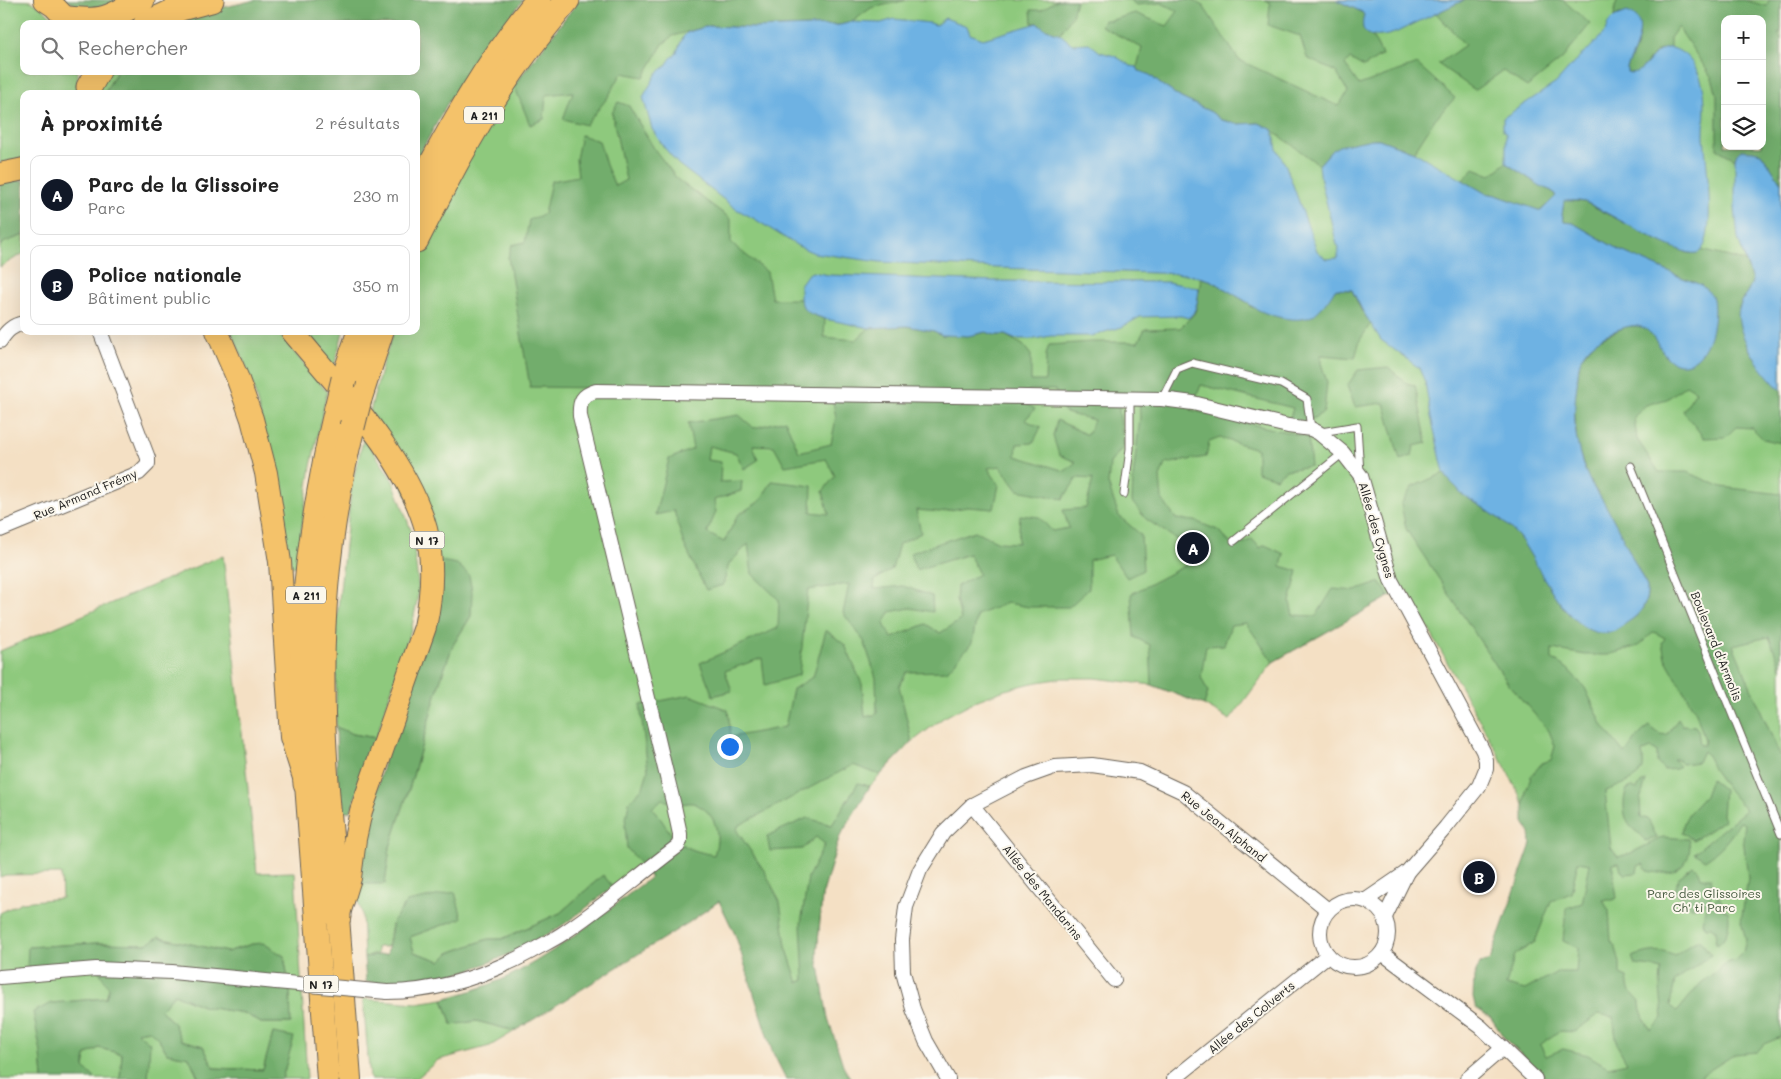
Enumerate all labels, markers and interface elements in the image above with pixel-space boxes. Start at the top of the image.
map controls [1721,15,1766,150]
button: + [1721,15,1766,60]
search box [20,20,420,75]
icon: search [38,34,66,62]
text: Rechercher [78,35,188,60]
button: − [1721,60,1766,105]
button: layers [1721,105,1766,150]
road number: A 211 [464,106,504,124]
text: À proximité [40,109,163,136]
text: 2 résultats [315,112,400,133]
text: Parc de la Glissoire [88,172,279,197]
text: A [51,185,63,206]
text: 230 m [353,185,399,206]
text: Parc [88,197,125,218]
text: Police nationale [88,262,242,287]
text: B [52,275,62,296]
text: 350 m [353,275,399,296]
text: Bâtiment public [88,287,211,308]
street label: Rue Armand Frémy [31,465,139,523]
street label: Allée des Cygnes [1356,480,1398,580]
pin: A [1177,529,1209,567]
road number: N 17 [410,532,444,548]
road number: A 211 [286,586,326,604]
street label: Boulevard d'Armolis [1688,589,1746,703]
your location [717,734,743,760]
street label: Rue Jean Alphand [1178,787,1270,865]
street label: Allée des Mandarins [999,841,1087,943]
pin: B [1463,858,1495,896]
park label: Parc des Glissoires Ch' ti Parc [1647,885,1761,915]
road number: N 17 [304,976,338,992]
street label: Allée des Colverts [1204,977,1298,1057]

